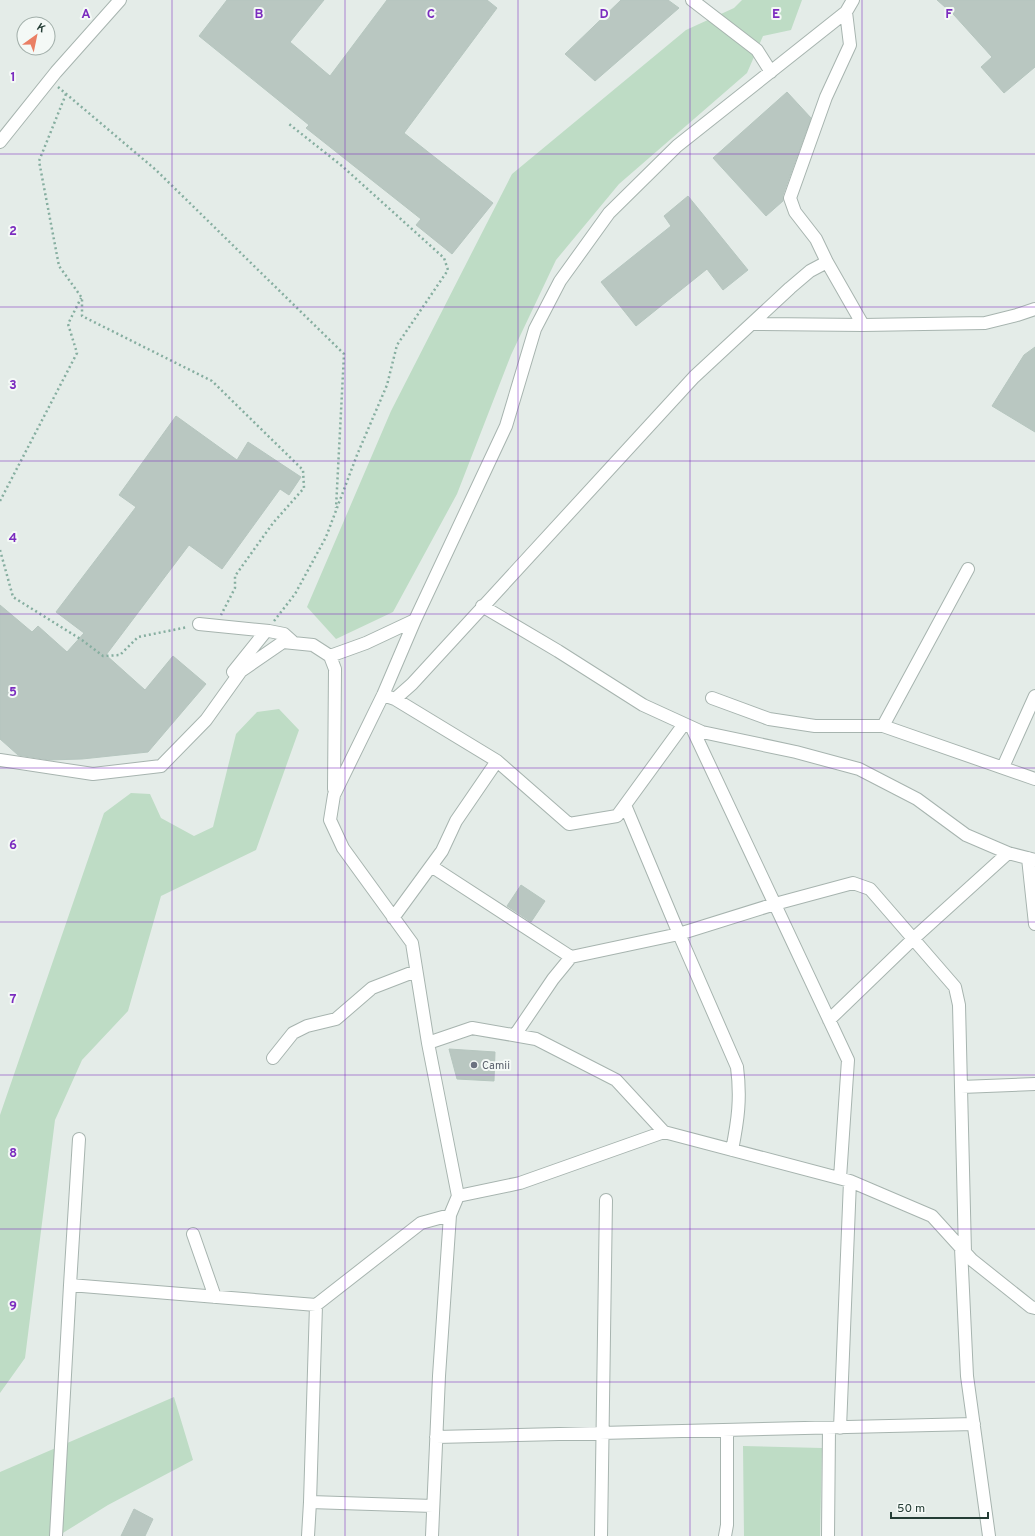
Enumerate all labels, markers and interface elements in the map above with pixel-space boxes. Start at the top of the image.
text: A [81,7,91,23]
text: B [255,7,264,23]
text: C [427,7,435,23]
text: D [599,7,609,23]
text: E [772,7,780,23]
text: F [945,7,953,23]
north arrow [16,16,56,56]
text: K [34,20,48,37]
text: 1 [10,70,16,86]
text: 2 [9,224,17,240]
text: 3 [9,378,17,394]
text: 4 [9,531,17,547]
text: 5 [9,685,17,701]
text: 6 [9,838,17,854]
text: 7 [10,992,17,1008]
place label: Camii [482,1059,510,1073]
marker: Camii [469,1060,479,1070]
text: 8 [9,1146,17,1162]
text: 9 [9,1299,17,1315]
scale bar [891,1494,988,1520]
text: 50 m [897,1501,925,1517]

